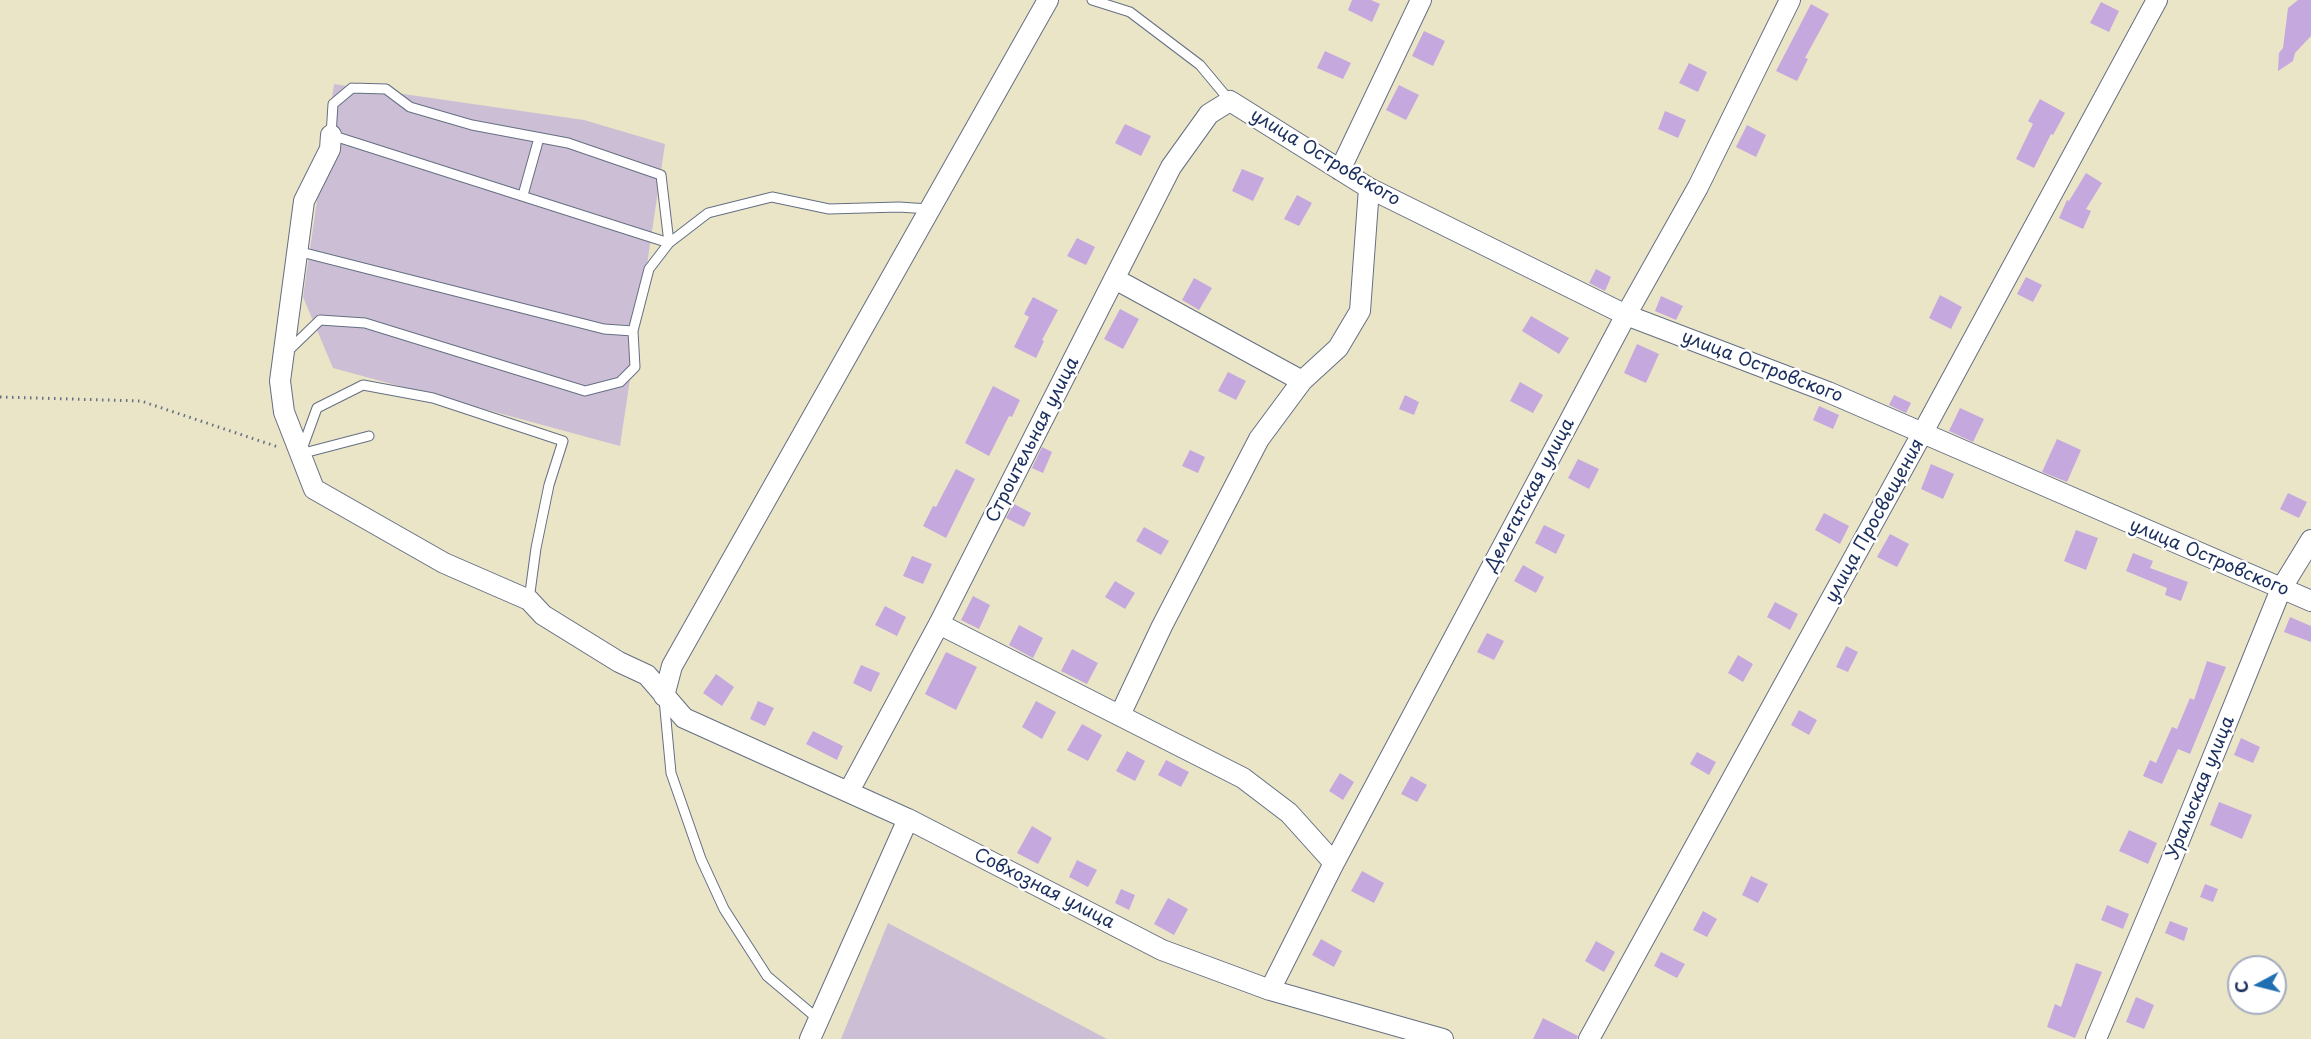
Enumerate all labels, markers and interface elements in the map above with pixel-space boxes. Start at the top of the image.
street label: улица Островского [1246,105,1404,211]
street label: улица Островского [1678,326,1846,408]
street label: Строительная улица [982,354,1084,526]
street label: Делегатская улица [1480,415,1580,575]
street label: улица Просвещения [1821,435,1929,607]
street label: улица Островского [2126,515,2292,601]
street label: Уральская улица [2162,713,2240,863]
street label: Совхозная улица [970,844,1118,934]
north arrow [2227,955,2287,1015]
text: С [2228,980,2254,994]

